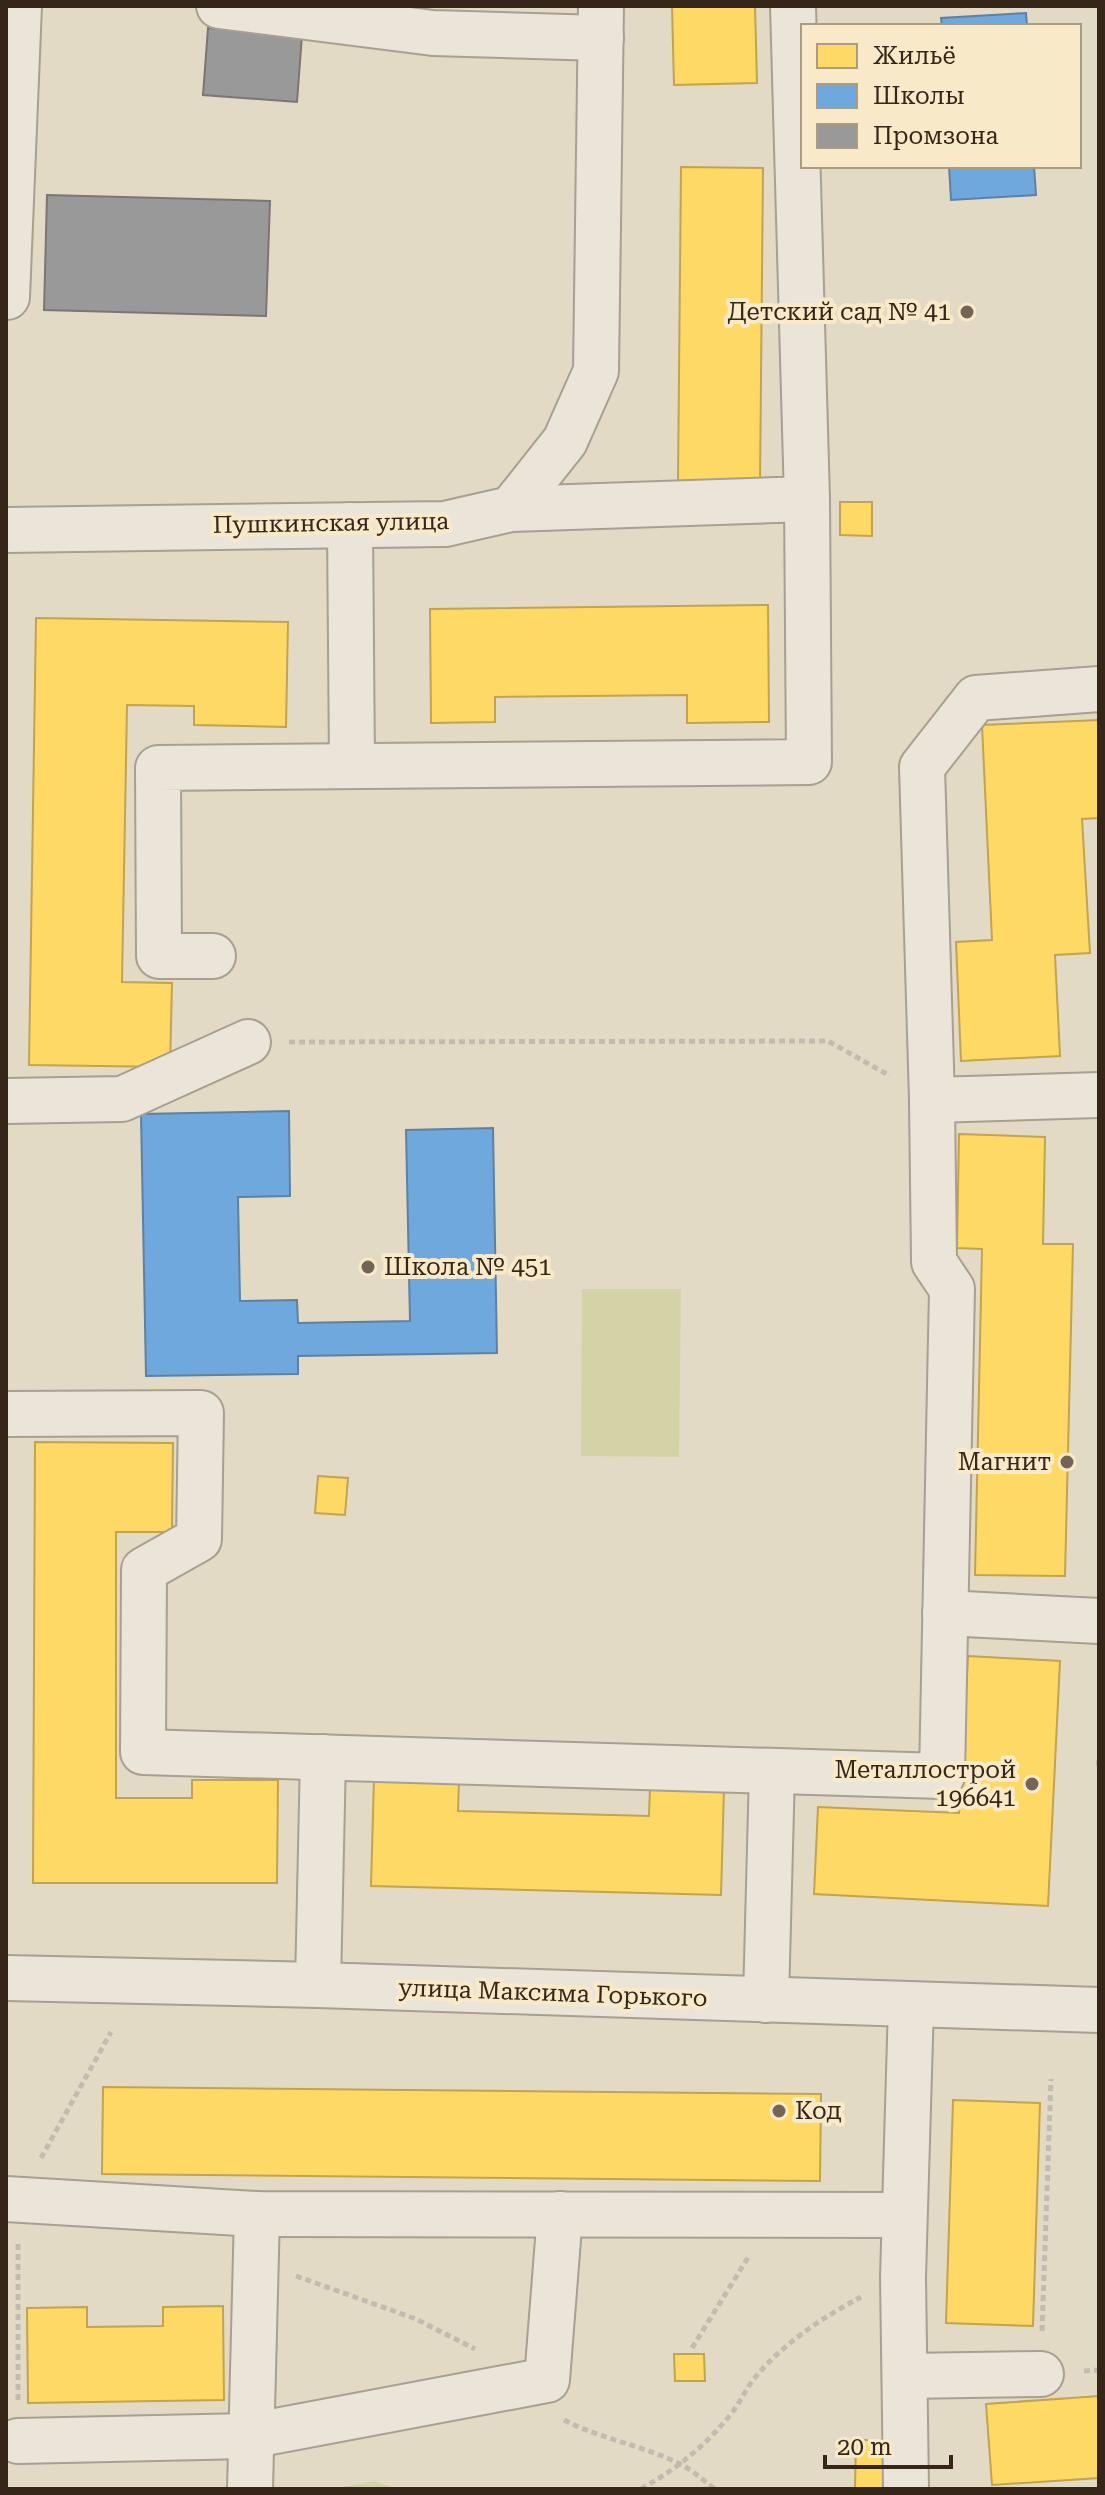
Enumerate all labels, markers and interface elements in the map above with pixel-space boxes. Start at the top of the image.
legend [801,24,1081,168]
text: Жильё [873,42,956,70]
text: Школы [873,82,965,110]
text: Промзона [873,122,999,150]
place label: Детский сад № 41 [728,298,951,326]
marker: Детский сад № 41 [958,303,976,321]
street label: Пушкинская улица [213,507,449,539]
place label: Школа № 451 [384,1253,552,1281]
marker: Школа № 451 [359,1258,377,1276]
place label: Магнит [958,1448,1051,1476]
marker: Магнит [1058,1453,1076,1471]
place label: Металлострой 196641 [834,1756,1016,1812]
marker: Металлострой 196641 [1023,1775,1041,1793]
street label: улица Максима Горького [398,1974,708,2012]
place label: Код [795,2097,842,2125]
marker: Код [770,2102,788,2120]
scale bar [825,2419,951,2469]
text: 20 m [837,2433,892,2461]

